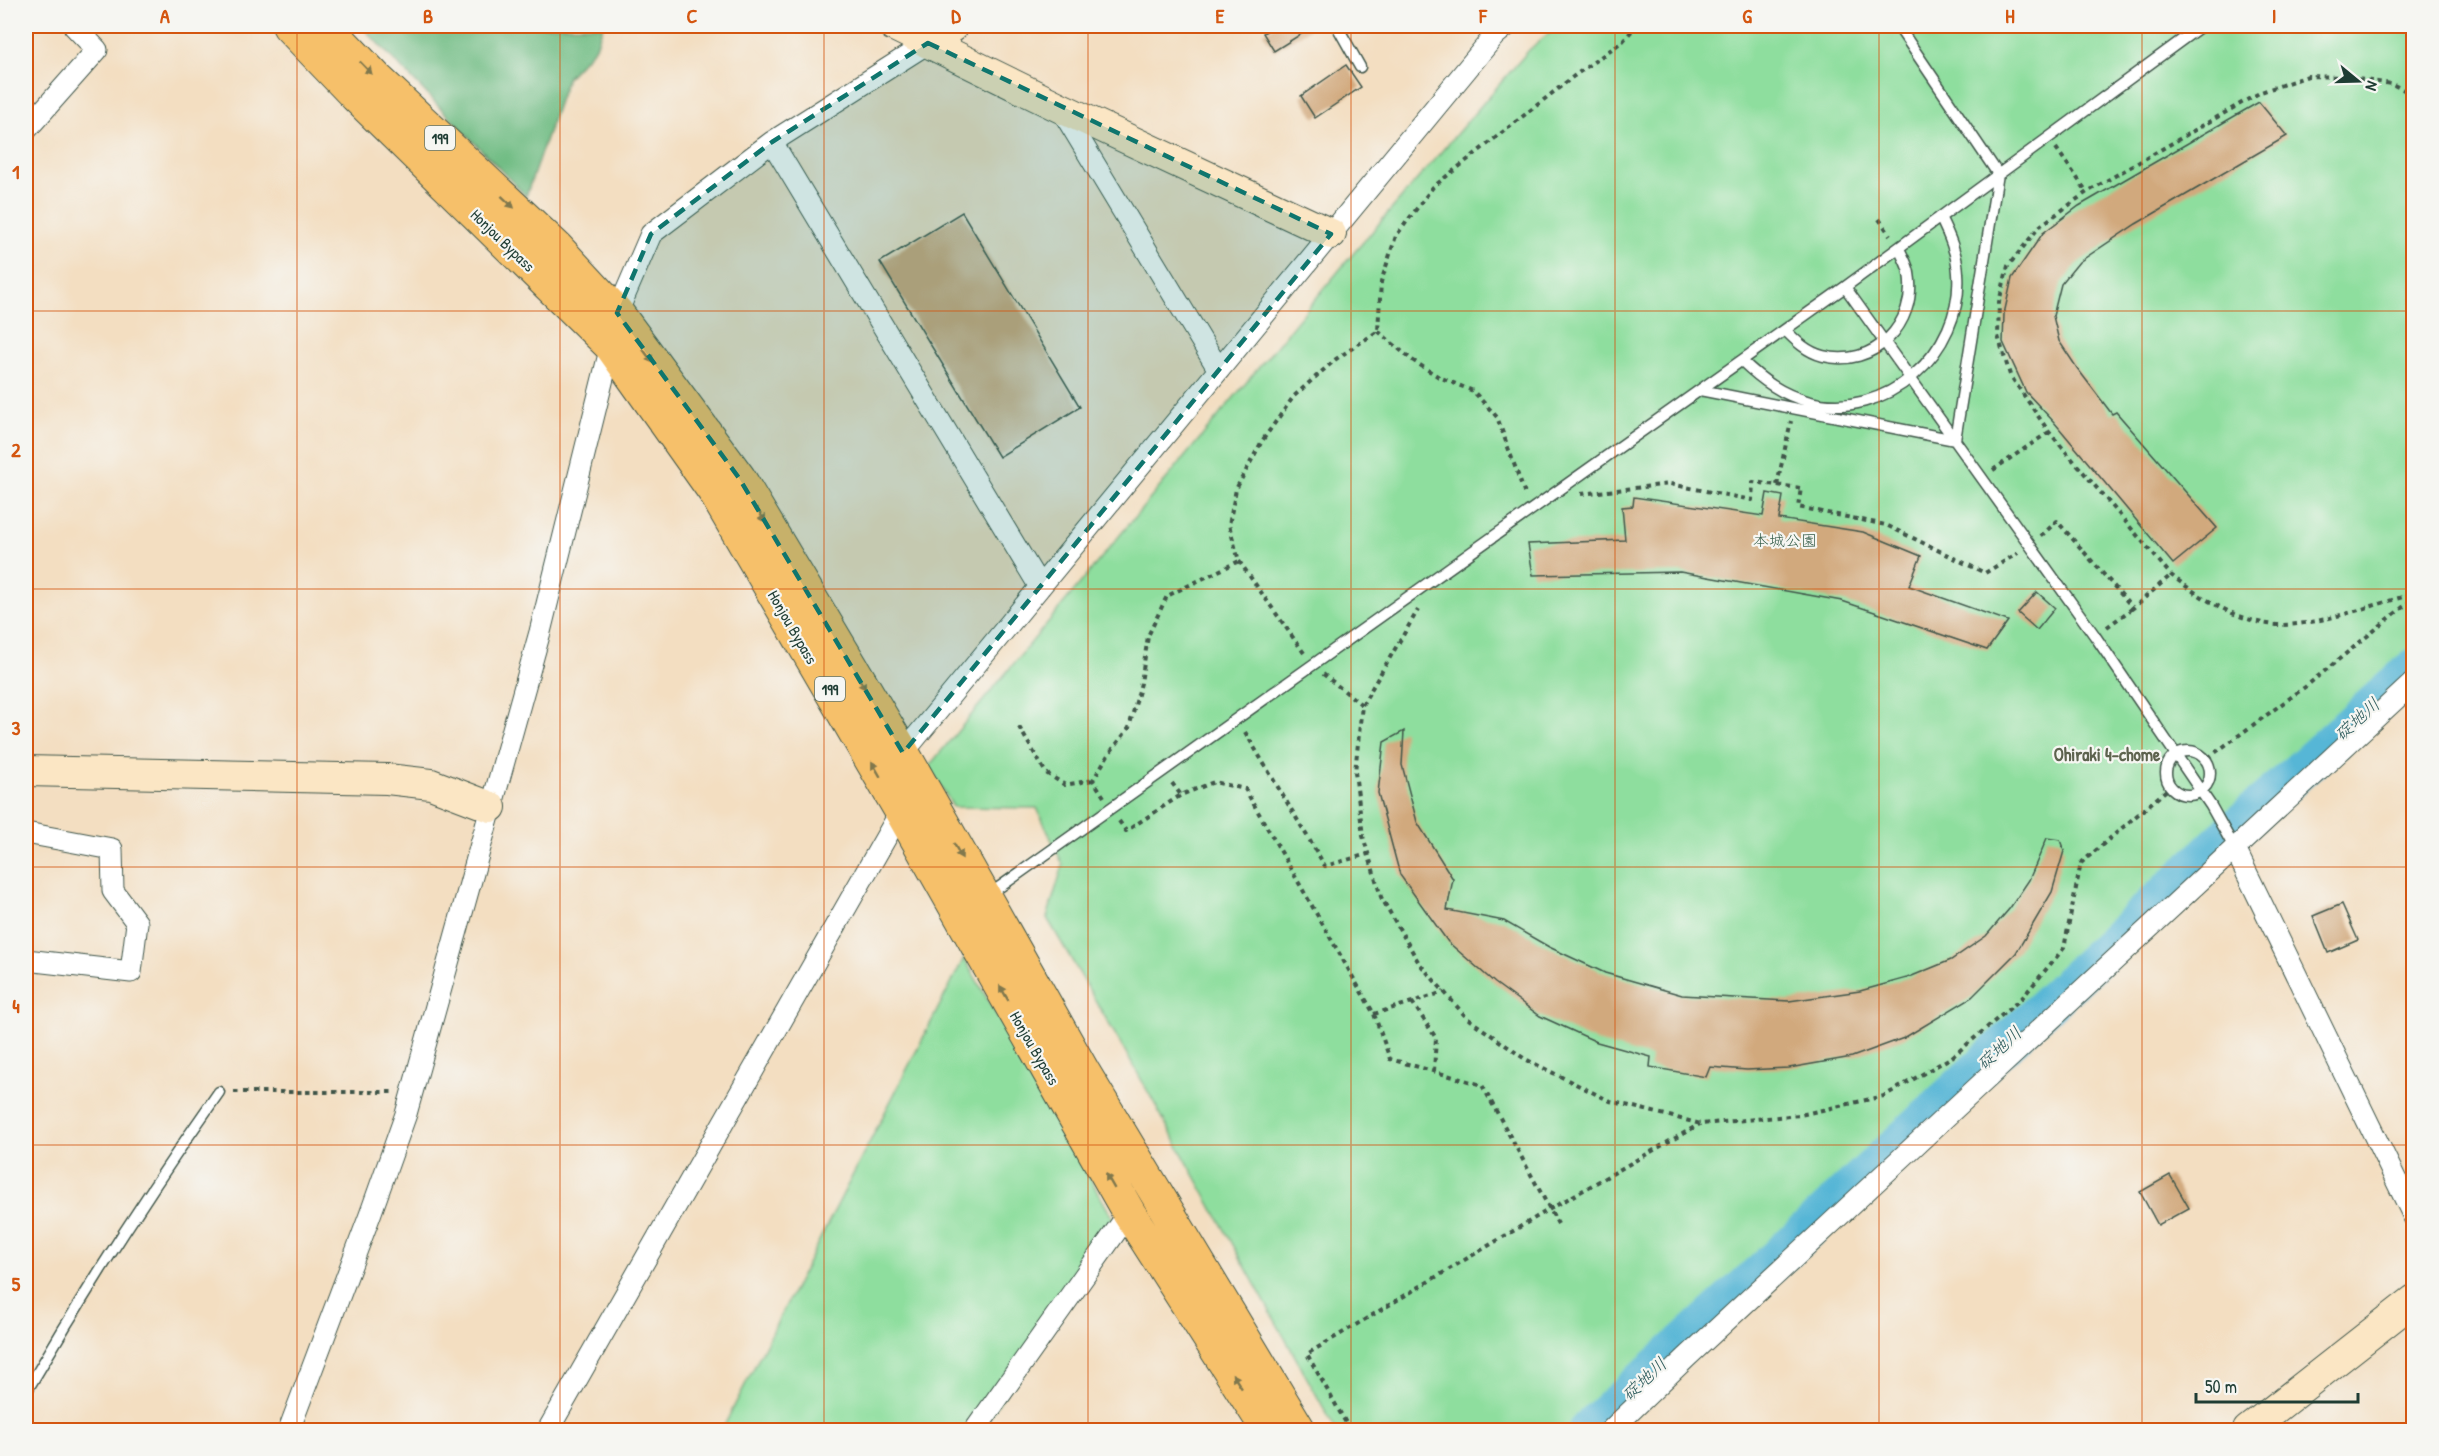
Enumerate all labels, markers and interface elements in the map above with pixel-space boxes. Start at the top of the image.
text: A [160,2,170,29]
text: B [423,2,433,29]
text: C [687,2,698,29]
text: D [951,2,961,29]
text: E [1216,2,1225,29]
text: F [1478,2,1488,29]
text: G [1742,2,1752,29]
text: H [2005,2,2015,29]
text: I [2272,2,2276,29]
north arrow [2328,51,2388,111]
one-way arrow [359,61,373,75]
text: N [2360,78,2384,94]
road number: 199 [425,126,455,150]
text: 1 [12,158,20,185]
one-way arrow [501,195,516,209]
street label: Honjou Bypass [466,204,540,276]
one-way arrow [642,348,654,363]
text: 2 [11,436,21,463]
one-way arrow [756,507,766,524]
park label: 本城公園 [1753,529,1817,551]
street label: Honjou Bypass [763,586,823,668]
one-way arrow [855,674,866,690]
road number: 199 [815,677,845,701]
water label: 碇地川 [2329,692,2385,746]
text: 3 [12,714,21,741]
district label: Ohiraki 4-chome [2054,742,2161,767]
one-way arrow [871,760,881,777]
one-way arrow [953,843,963,860]
one-way arrow [999,984,1009,1001]
text: 4 [12,992,20,1019]
street label: Honjou Bypass [1005,1007,1065,1089]
water label: 碇地川 [1971,1020,2027,1076]
one-way arrow [1105,1173,1116,1189]
text: 5 [12,1270,21,1297]
water label: 碇地川 [1616,1351,1672,1407]
scale bar [2196,1366,2358,1404]
one-way arrow [1231,1373,1242,1389]
text: 50 m [2205,1374,2237,1399]

